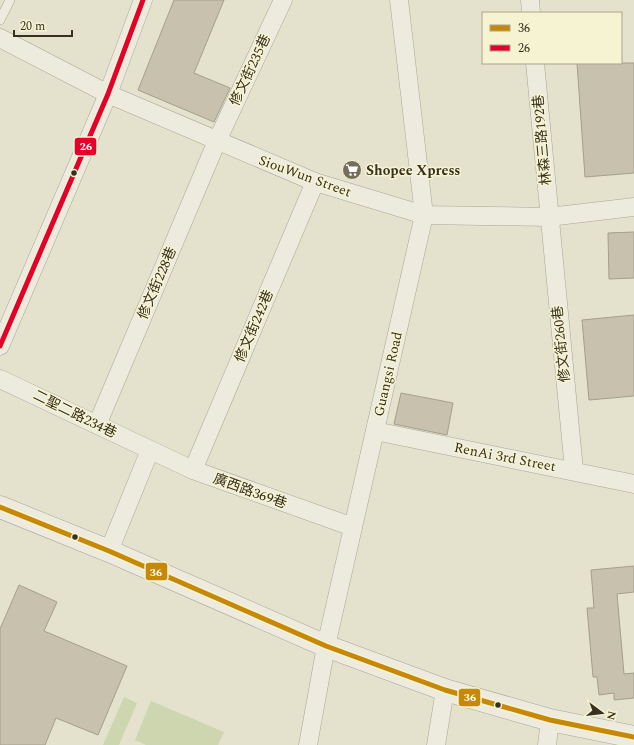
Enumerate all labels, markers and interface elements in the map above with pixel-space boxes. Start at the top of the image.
scale bar [14,12,72,38]
legend [482,12,622,64]
text: 20 m [20,17,45,36]
text: 36 [518,19,530,38]
street label: 修文街235巷 [224,31,276,109]
text: 26 [518,39,530,58]
street label: 林森三路192巷 [528,94,556,186]
line badge: 26 [74,137,97,156]
text: 26 [80,138,92,155]
street label: SiouWun Street [256,150,354,202]
supermarket icon: Shopee Xpress [341,159,363,181]
place label: Shopee Xpress [366,160,460,181]
unlabelled marker [69,168,79,178]
street label: 修文街228巷 [132,243,182,323]
street label: 修文街242巷 [229,286,279,366]
street label: 修文街260巷 [547,305,575,383]
street label: Guangsi Road [368,329,408,419]
street label: 二聖二路234巷 [30,385,120,443]
street label: RenAi 3rd Street [452,437,558,477]
street label: 廣西路369巷 [210,468,290,514]
unlabelled marker [70,532,80,542]
line badge: 36 [145,562,168,581]
text: 36 [150,564,162,581]
line badge: 36 [458,688,481,707]
text: 36 [464,689,476,706]
north arrow [582,693,622,733]
unlabelled marker [493,700,503,710]
text: N [602,709,621,722]

